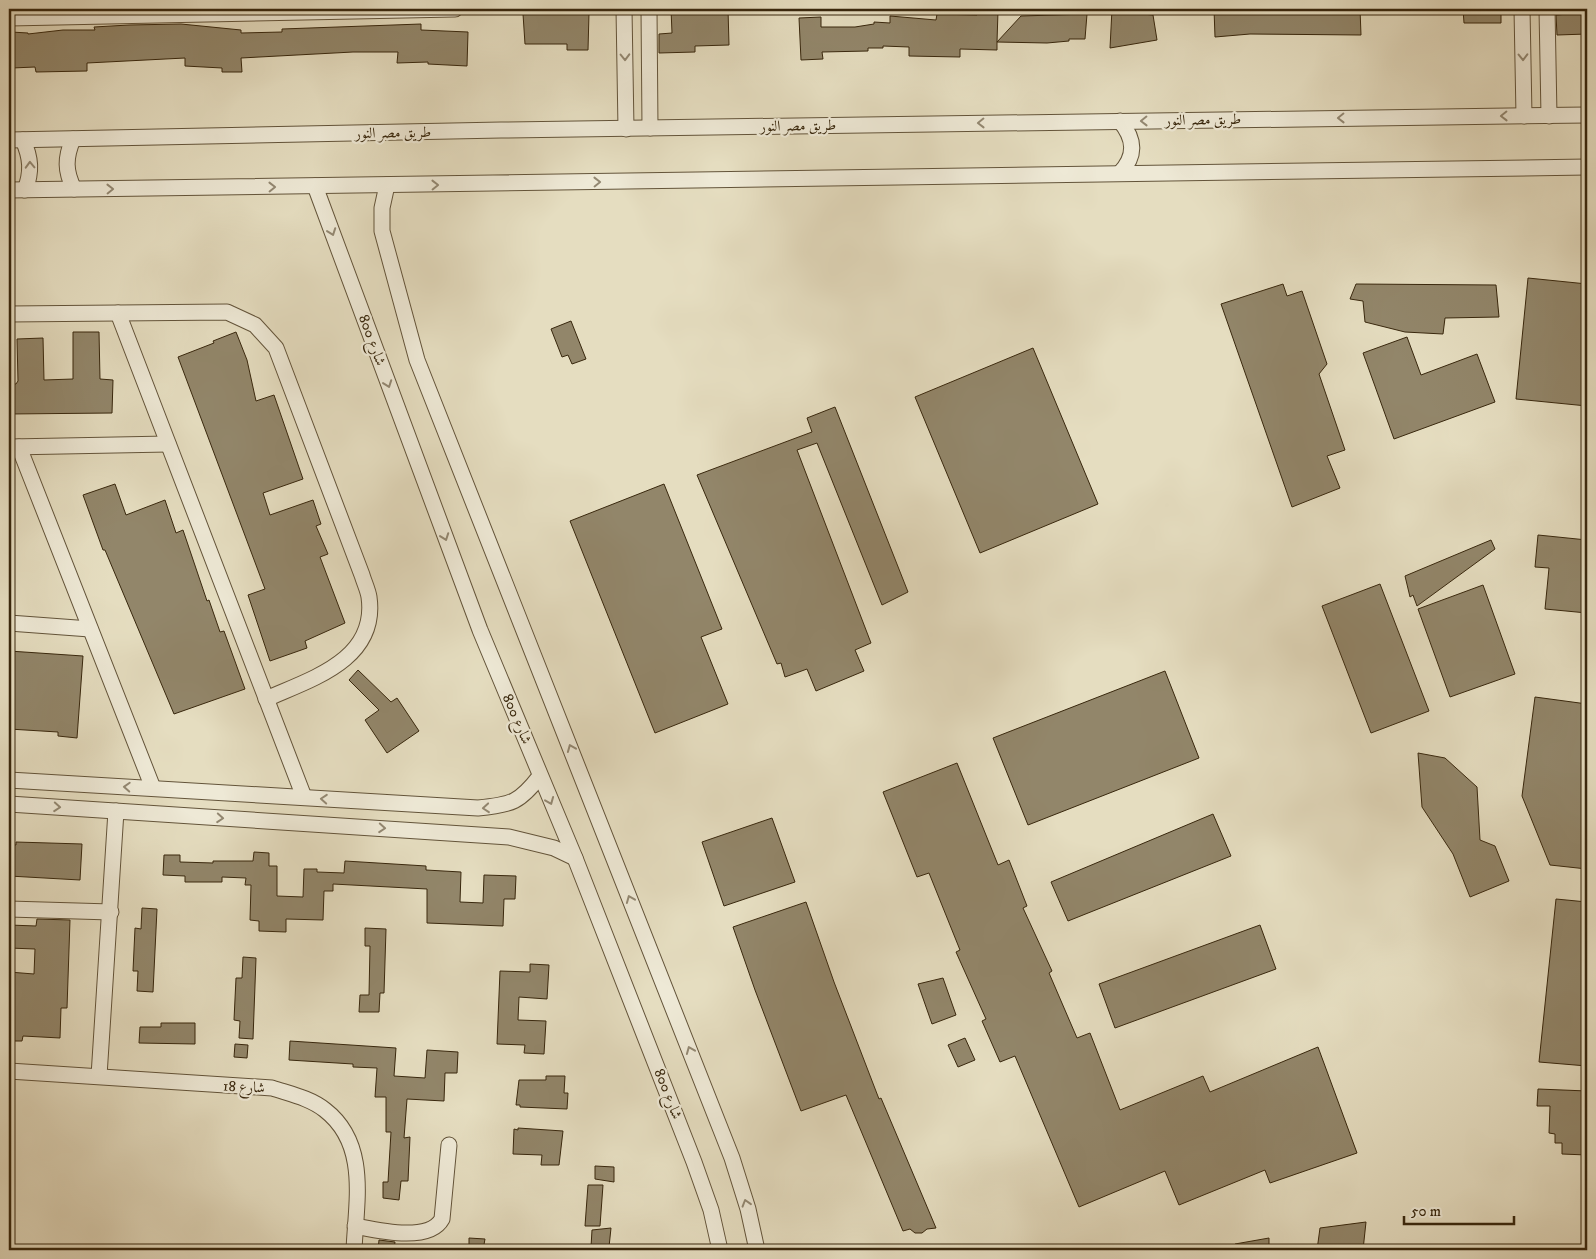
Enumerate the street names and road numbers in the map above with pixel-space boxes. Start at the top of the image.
street label: طريق مصر النور [1163,110,1241,130]
street label: طريق مصر النور [758,116,836,136]
street label: طريق مصر النور [353,123,431,143]
street label: شارع 800 [351,312,390,369]
street label: شارع 800 [495,691,536,748]
street label: شارع 800 [647,1066,686,1123]
street label: شارع 18 [222,1076,266,1101]

